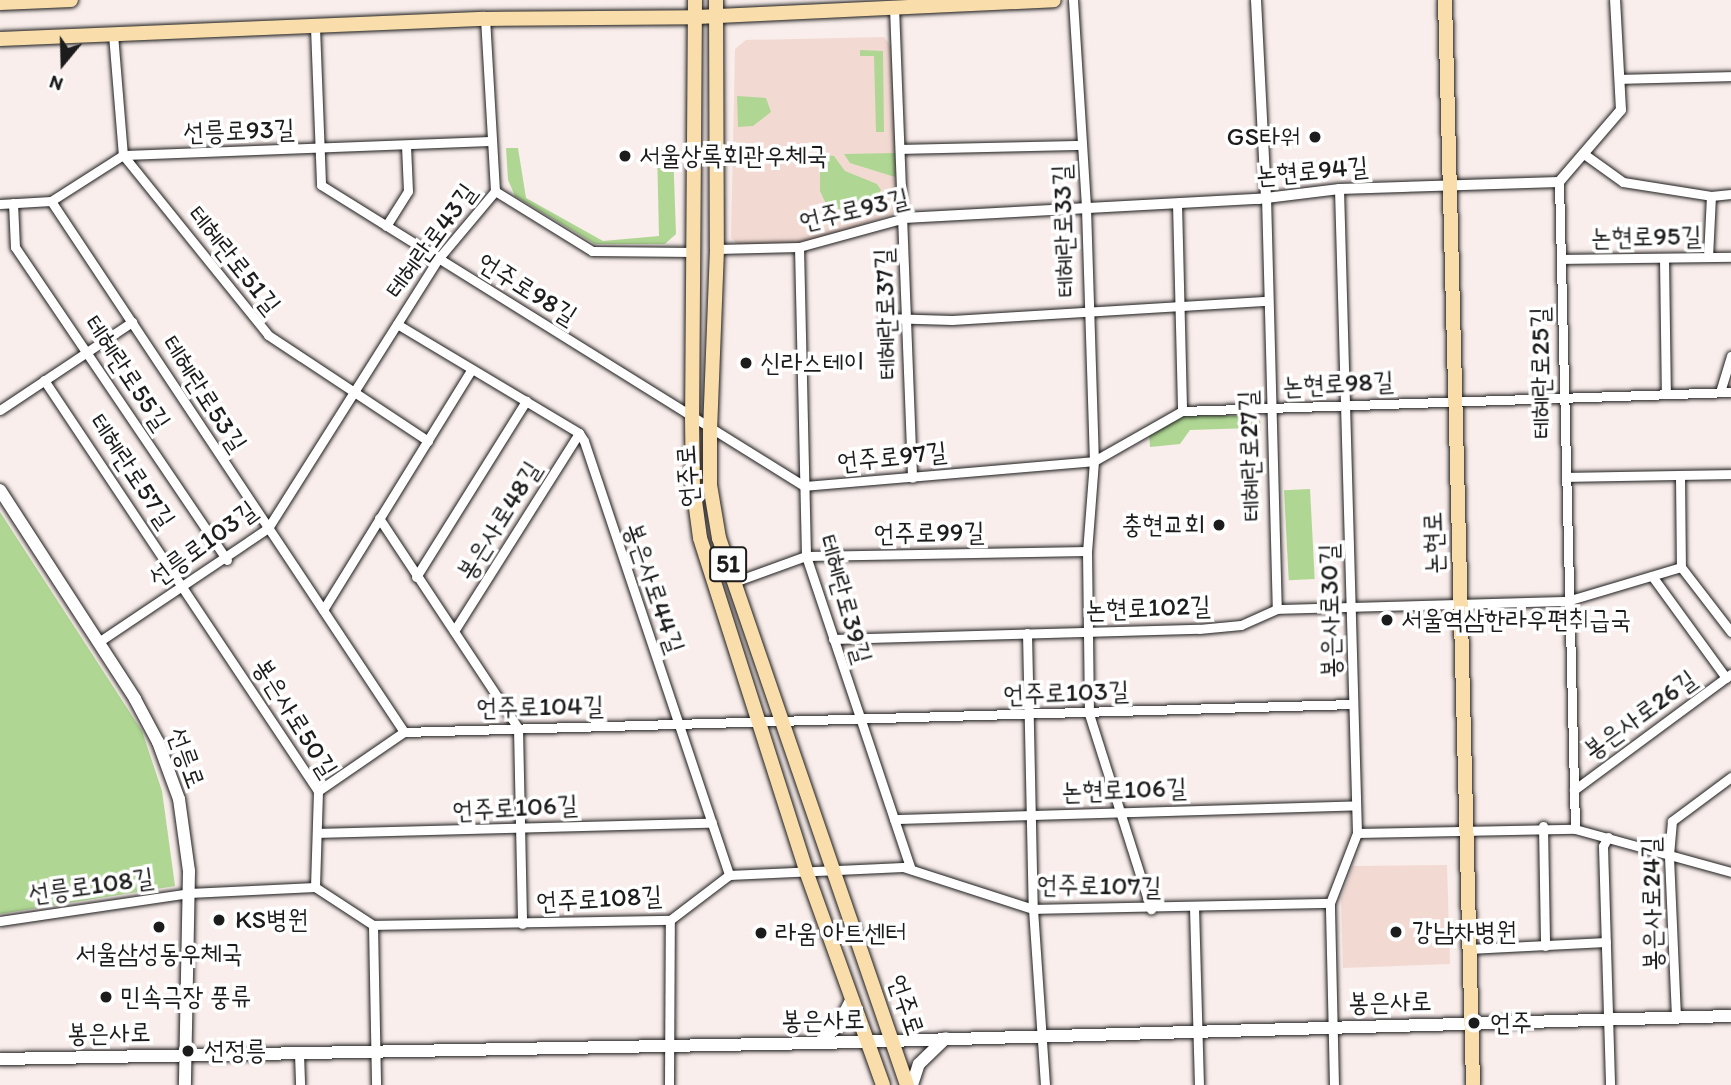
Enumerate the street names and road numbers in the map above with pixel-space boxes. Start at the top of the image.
street label: 선릉로93길 [183,113,295,149]
street label: 논현로94길 [1254,151,1370,191]
street label: 테헤란로33길 [1046,164,1082,298]
street label: 테헤란로43길 [379,177,483,305]
street label: 언주로93길 [796,182,912,238]
street label: 테헤란로51길 [181,200,287,320]
street label: 논현로95길 [1590,220,1702,254]
street label: 언주로98길 [471,246,583,332]
street label: 테헤란로37길 [868,248,904,380]
street label: 테헤란로25길 [1524,307,1558,439]
street label: 테헤란로55길 [77,310,177,436]
street label: 테헤란로53길 [155,330,253,458]
street label: 논현로98길 [1281,366,1395,402]
street label: 테헤란로27길 [1232,390,1268,522]
street label: 테헤란로57길 [82,408,182,534]
street label: 언주로97길 [836,436,948,478]
street label: 언주로 [670,444,706,508]
street label: 봉은사로48길 [450,456,548,586]
street label: 선릉로103길 [143,494,263,594]
street label: 논현로 [1417,511,1451,575]
street label: 언주로99길 [873,516,985,550]
street label: 봉은사로44길 [617,519,691,657]
street label: 테헤란로39길 [812,531,878,667]
street label: 봉은사로30길 [1313,543,1347,679]
road number: 51 [709,544,747,584]
street label: 논현로102길 [1085,590,1211,626]
street label: 봉은사로50길 [246,653,344,783]
street label: 봉은사로26길 [1577,664,1703,766]
street label: 언주로103길 [1003,675,1129,711]
street label: 언주로104길 [476,690,604,724]
street label: 선릉로 [161,723,211,793]
street label: 논현로106길 [1061,772,1187,808]
street label: 언주로106길 [452,789,578,827]
street label: 봉은사로24길 [1635,837,1669,971]
street label: 선릉로108길 [26,862,156,910]
street label: 언주로107길 [1036,869,1162,903]
street label: 언주로108길 [535,880,663,918]
street label: 언주로 [881,970,931,1040]
street label: 봉은사로 [1348,986,1432,1018]
street label: 봉은사로 [781,1004,865,1036]
street label: 봉은사로 [67,1017,151,1049]

